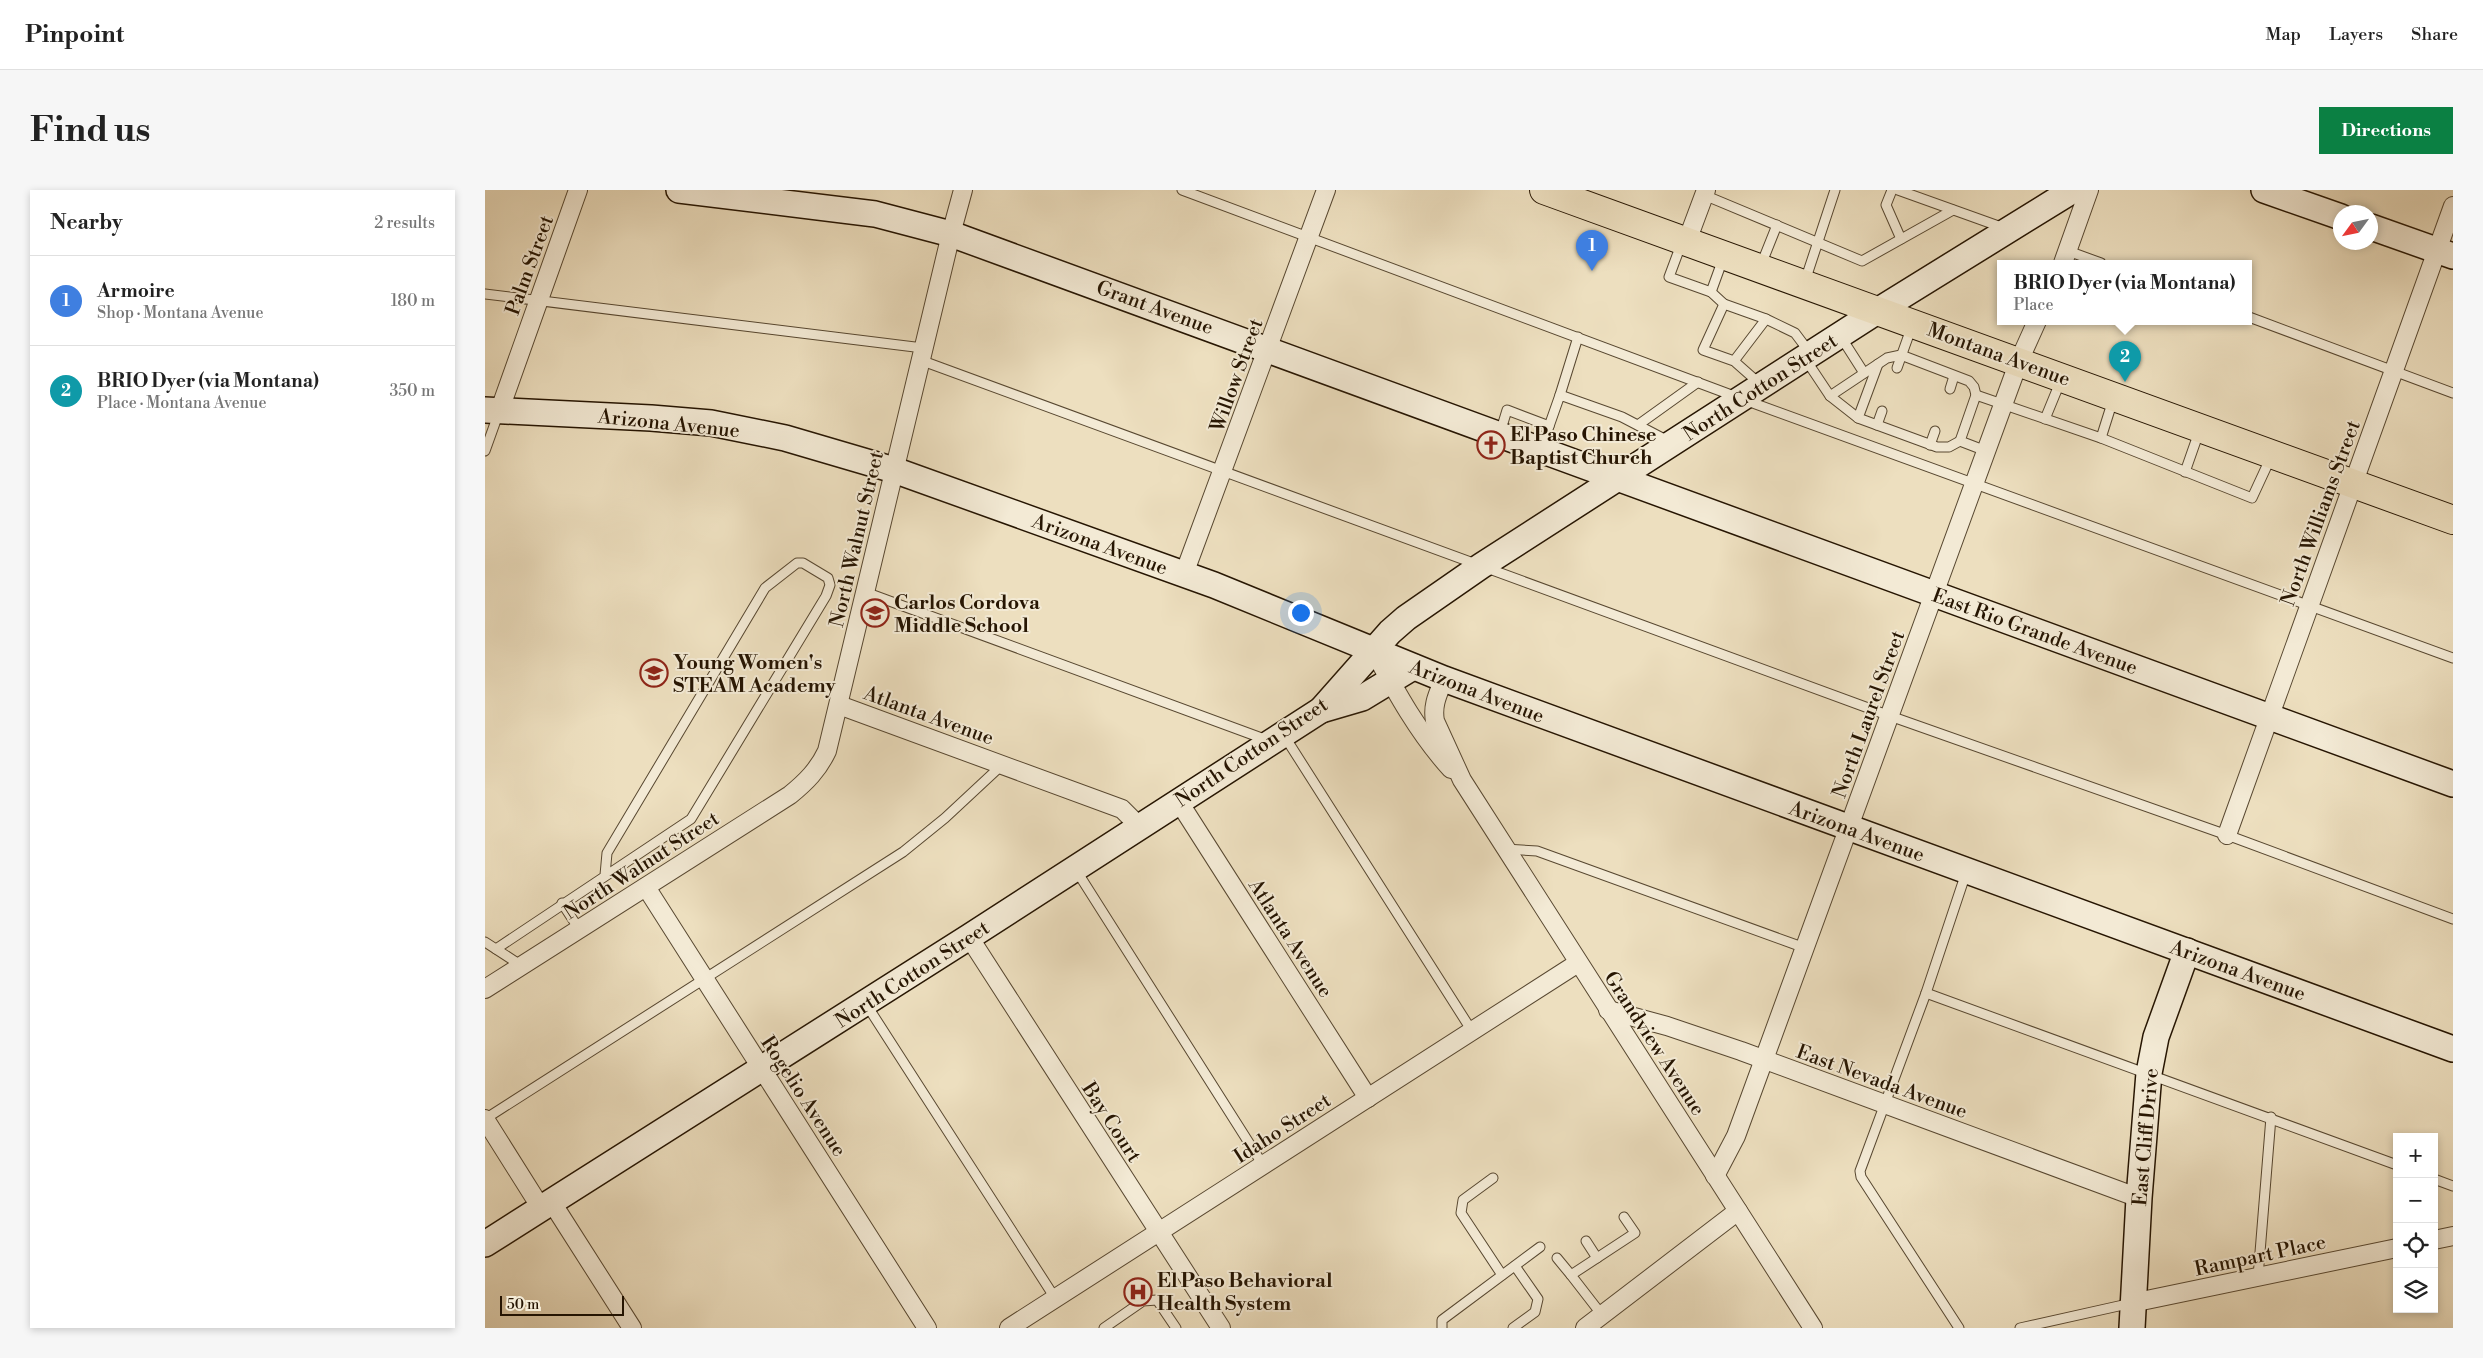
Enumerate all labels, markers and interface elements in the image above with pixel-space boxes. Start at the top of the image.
text: Pinpoint [25,20,124,50]
text: Map [2266,23,2301,46]
text: Layers [2329,23,2383,46]
text: Share [2411,23,2458,46]
button: Directions [2319,107,2453,154]
text: Find us [30,109,150,152]
north arrow [2333,205,2378,250]
text: Nearby [50,210,123,236]
street label: Palm Street [501,212,560,319]
text: 2 results [374,213,435,233]
pin: 1 [1576,230,1608,271]
popup [1997,260,2252,325]
text: BRIO Dyer (via Montana) [2014,271,2235,295]
street label: Grant Avenue [1093,276,1216,341]
text: Armoire [97,279,175,303]
text: 1 [62,291,70,311]
text: 180 m [391,291,435,311]
text: Place [2014,295,2053,315]
text: Shop · Montana Avenue [97,303,264,323]
street label: Willow Street [1205,315,1269,437]
street label: Montana Avenue [1924,318,2073,393]
street label: North Cotton Street [1679,329,1843,447]
pin: 2 [2109,341,2141,382]
text: BRIO Dyer (via Montana) [97,369,319,393]
text: 2 [61,381,71,401]
text: 350 m [389,381,435,401]
text: Place · Montana Avenue [97,393,267,413]
street label: Arizona Avenue [596,405,741,444]
street label: North Williams Street [2276,417,2367,610]
place label: El Paso Chinese Baptist Church [1510,423,1657,471]
church icon: El Paso Chinese Baptist Church [1476,430,1506,460]
street label: North Walnut Street [825,449,890,630]
street label: Arizona Avenue [1027,509,1171,581]
street label: East Rio Grande Avenue [1928,584,2141,681]
place label: Carlos Cordova Middle School [894,591,1040,639]
school or university icon: Carlos Cordova Middle School [860,598,890,628]
your location [1288,600,1314,626]
street label: North Laurel Street [1828,627,1911,802]
place label: Young Women's STEAM Academy [673,651,837,699]
street label: Arizona Avenue [1405,655,1547,730]
school or university icon: Young Women's STEAM Academy [639,658,669,688]
street label: Atlanta Avenue [859,681,997,752]
street label: North Cotton Street [1171,693,1333,814]
street label: Arizona Avenue [1784,796,1928,868]
street label: North Walnut Street [559,807,724,926]
street label: Atlanta Avenue [1242,874,1337,1003]
street label: North Cotton Street [831,916,995,1034]
street label: Arizona Avenue [2165,935,2309,1007]
street label: Grandview Avenue [1598,967,1710,1121]
street label: Rogelio Avenue [754,1032,851,1162]
street label: East Nevada Avenue [1793,1040,1970,1125]
street label: East Cliff Drive [2128,1067,2165,1207]
street label: Bay Court [1075,1077,1146,1168]
street label: Idaho Street [1230,1089,1336,1170]
map controls [2393,1133,2438,1313]
button: + [2393,1133,2438,1178]
button: − [2393,1178,2438,1223]
button: locate [2393,1223,2438,1268]
street label: Rampart Place [2192,1230,2328,1283]
button: layers [2393,1268,2438,1313]
place label: El Paso Behavioral Health System [1157,1269,1333,1317]
hospital icon: El Paso Behavioral Health System [1123,1277,1153,1307]
scale bar [500,1293,624,1316]
text: 50 m [507,1296,539,1314]

